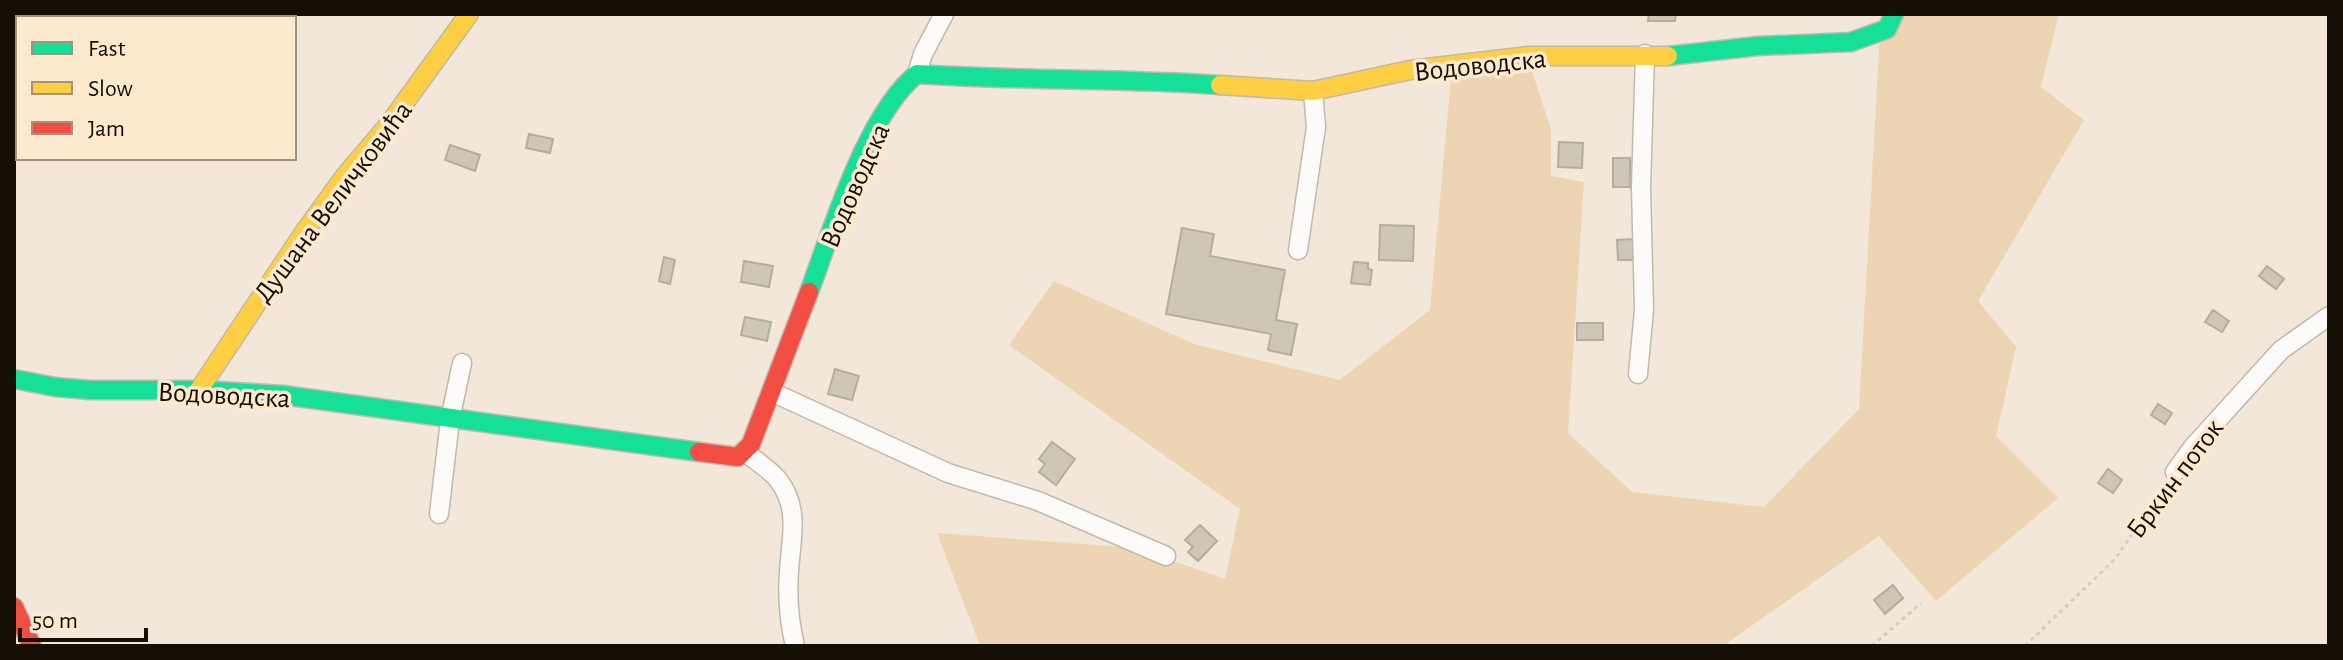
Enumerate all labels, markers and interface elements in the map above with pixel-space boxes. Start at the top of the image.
legend [16,16,296,160]
text: Fast [88,37,126,61]
street label: Водоводска [1413,45,1548,87]
text: Slow [88,77,133,101]
street label: Душана Величковића [249,96,418,308]
text: Jam [88,117,125,141]
street label: Водоводска [816,119,896,252]
street label: Водоводска [157,379,291,413]
street label: Бркин поток [2122,414,2229,544]
scale bar [20,592,146,642]
text: 50 m [32,609,78,633]

